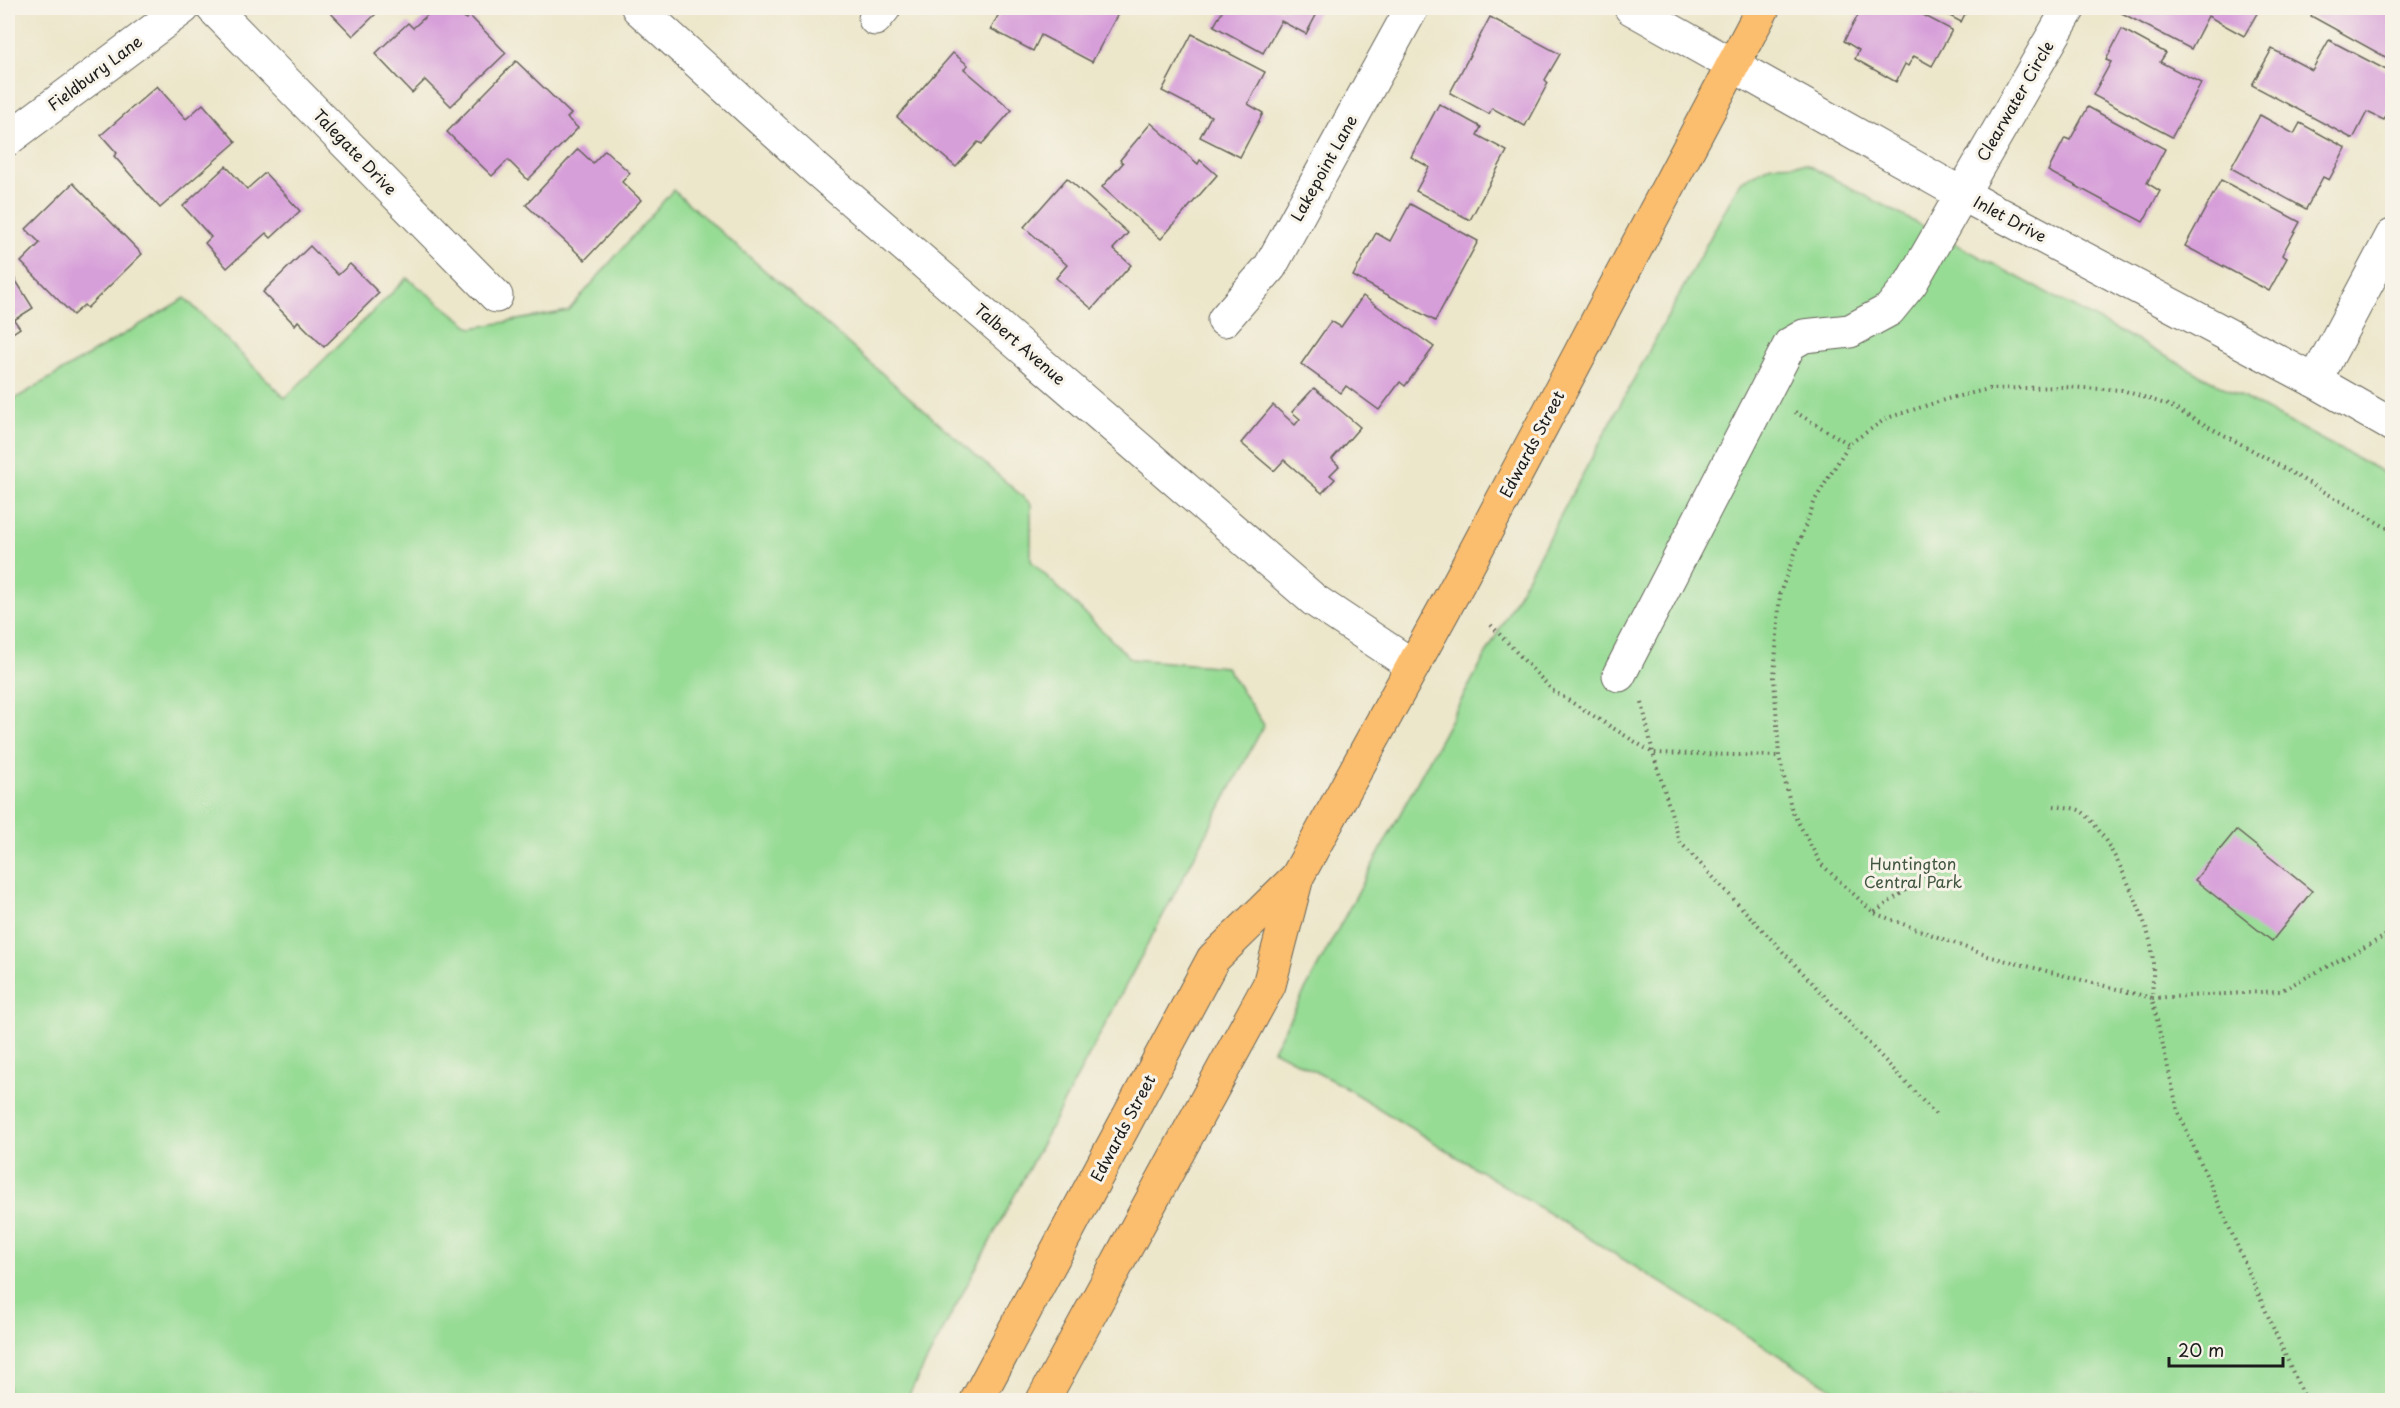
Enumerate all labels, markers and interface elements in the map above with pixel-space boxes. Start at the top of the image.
street label: Fieldbury Lane [42,29,147,116]
street label: Clearwater Circle [1970,36,2058,165]
street label: Talegate Drive [308,103,403,200]
street label: Lakepoint Lane [1284,110,1362,225]
street label: Inlet Drive [1970,189,2051,247]
street label: Talbert Avenue [970,297,1072,390]
street label: Edwards Street [1493,385,1570,501]
park label: Huntington Central Park [1864,851,1963,893]
street label: Edwards Street [1084,1069,1161,1185]
scale bar [2169,1330,2283,1368]
text: 20 m [2178,1336,2224,1363]

